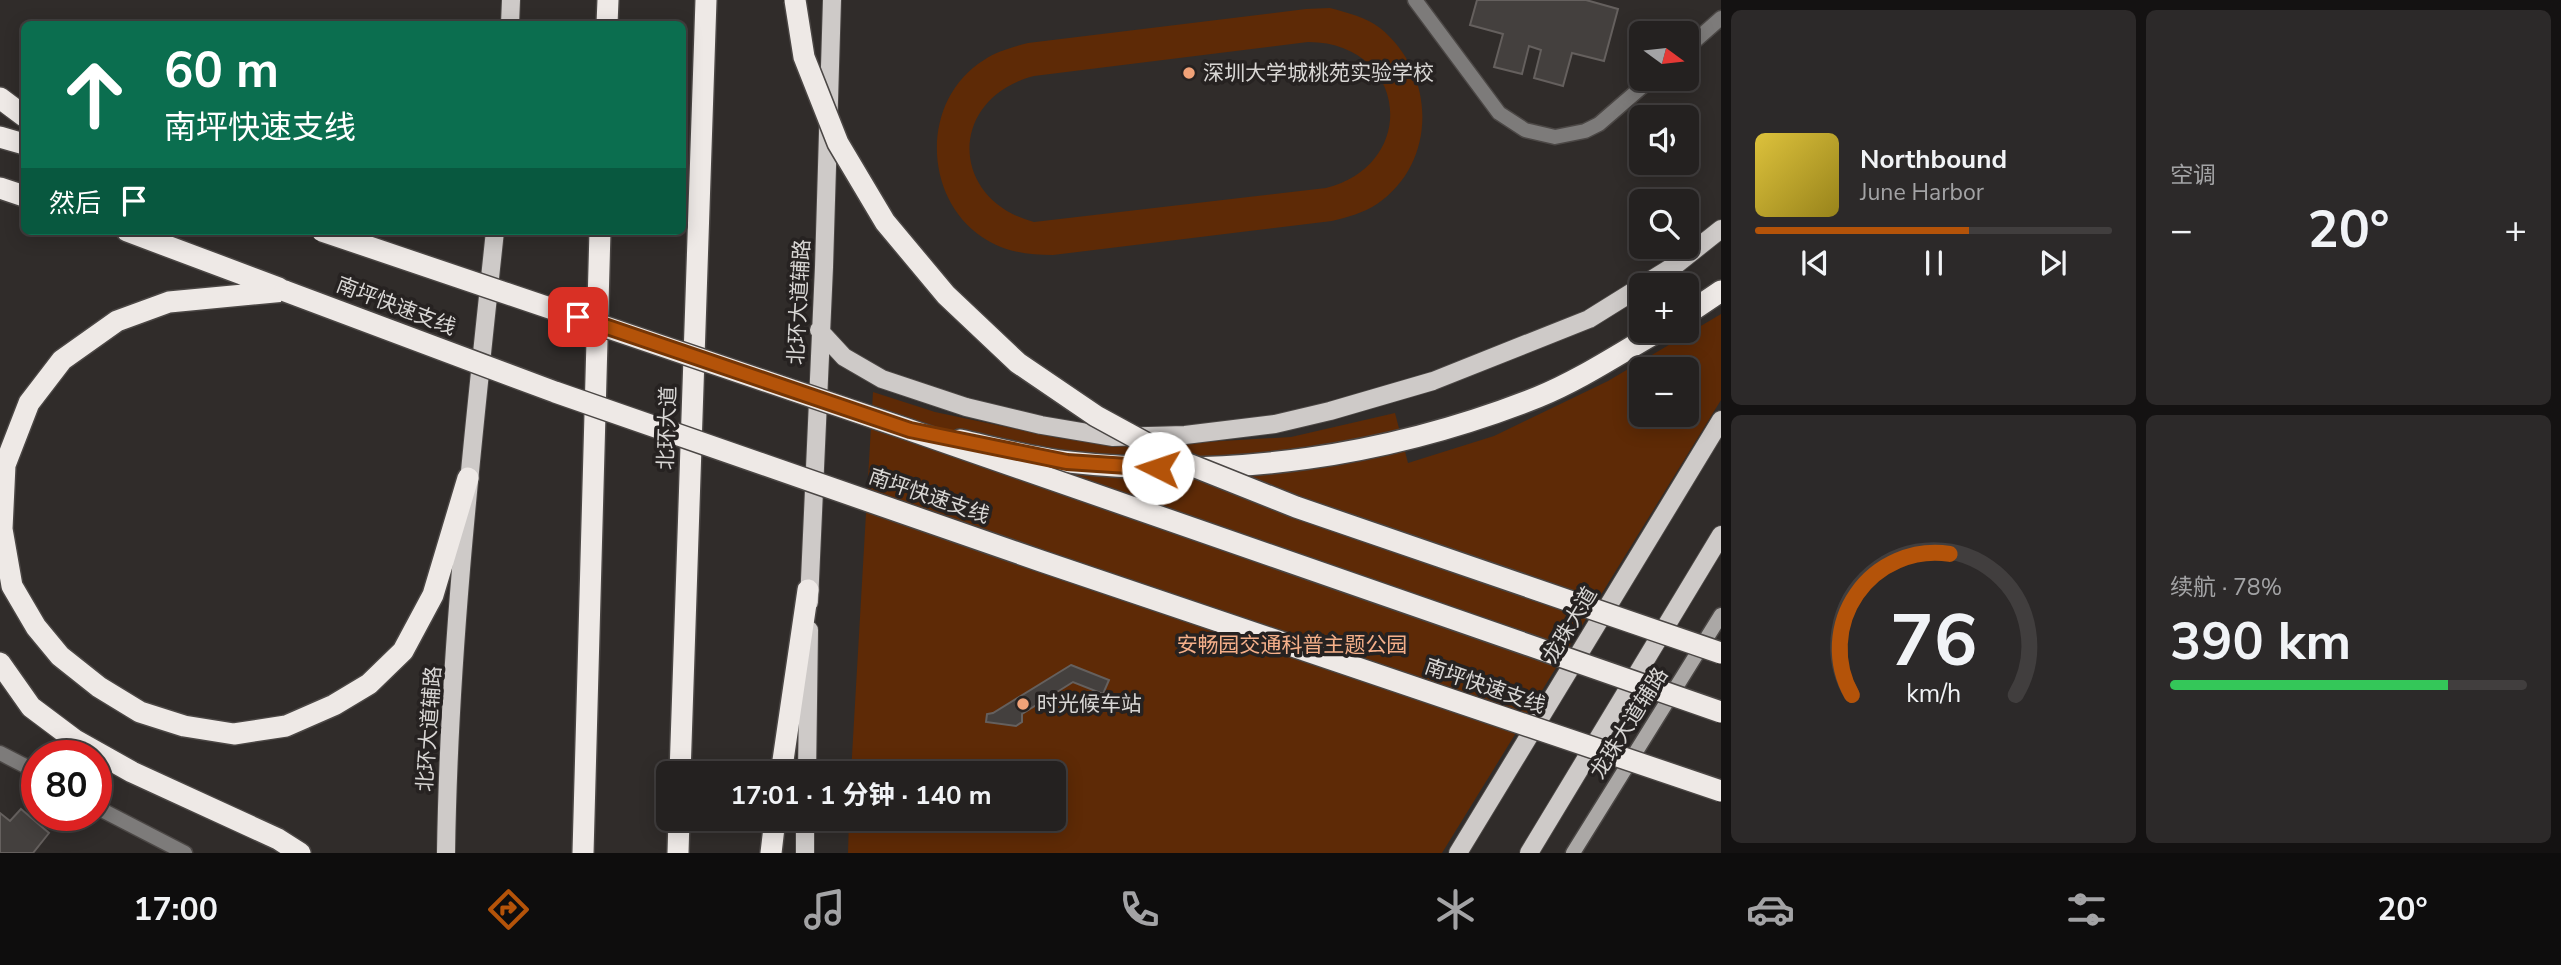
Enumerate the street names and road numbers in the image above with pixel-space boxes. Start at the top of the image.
street label: 北环大道辅路 [782,238,816,366]
street label: 南坪快速支线 [332,270,460,342]
street label: 北环大道 [652,386,682,470]
street label: 南坪快速支线 [865,462,993,530]
street label: 龙珠大道 [1536,582,1604,668]
street label: 南坪快速支线 [1421,652,1549,720]
street label: 龙珠大道辅路 [1584,662,1674,784]
street label: 北环大道辅路 [411,665,447,793]

